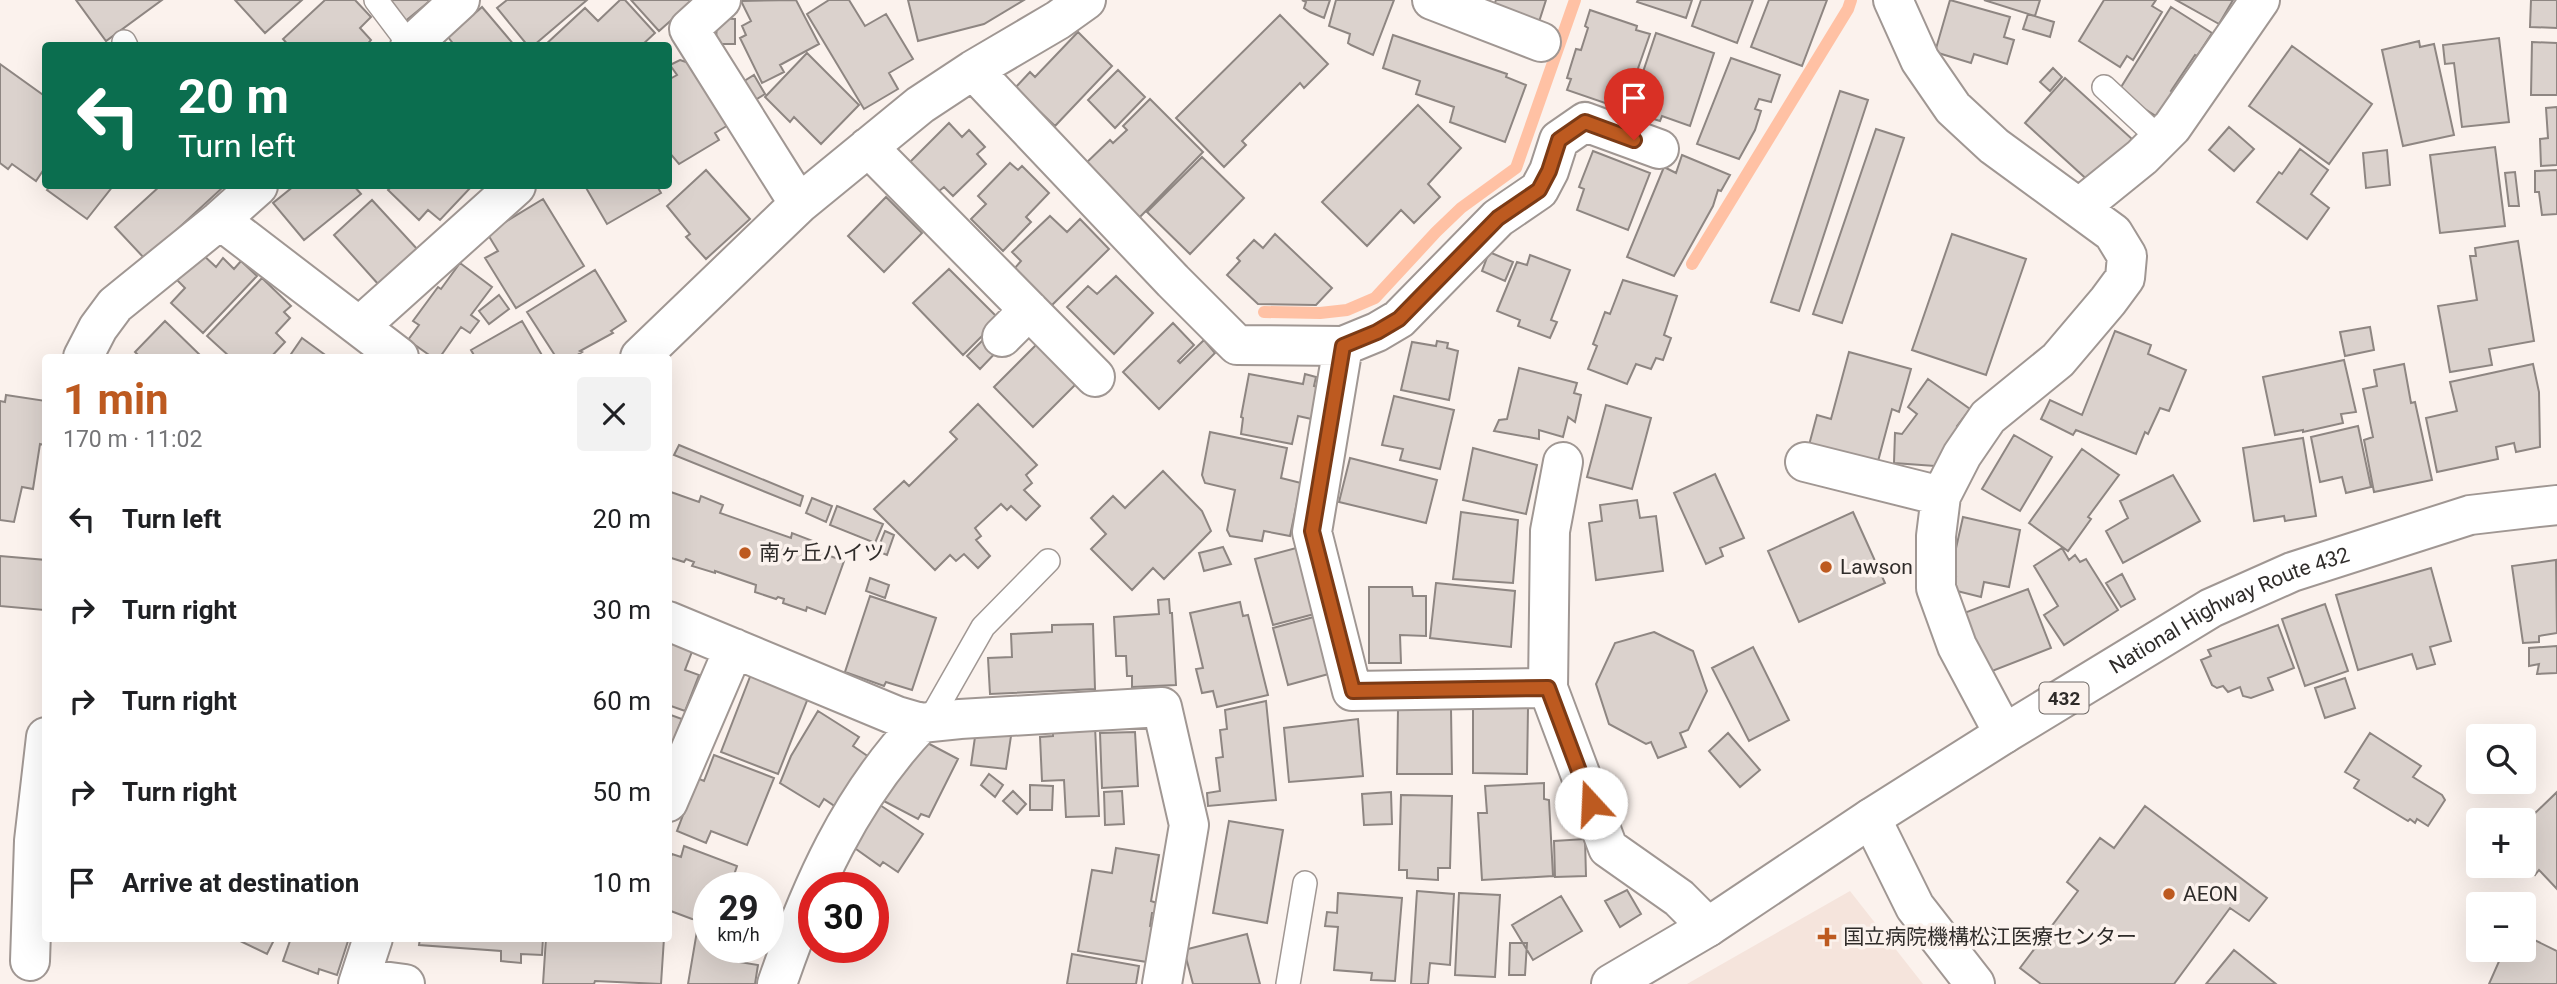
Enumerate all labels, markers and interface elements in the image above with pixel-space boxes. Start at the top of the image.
text: 20 m [178,68,289,125]
pin [1604,68,1664,140]
icon: left [63,70,154,161]
icon: arrive [1615,79,1653,117]
text: Turn left [178,127,296,165]
text: 1 min [63,375,169,424]
button: close [577,377,651,451]
text: 170 m · 11:02 [63,426,202,453]
icon: left [63,500,101,538]
text: Turn left [122,504,221,534]
text: 20 m [593,504,651,534]
place label: 南ヶ丘ハイツ [759,541,885,565]
street label: National Highway Route 432 [2105,542,2352,679]
marker: 南ヶ丘ハイツ [737,545,753,561]
place label: Lawson [1840,555,1913,579]
marker: Lawson [1818,559,1834,575]
icon: right [63,591,101,629]
text: Turn right [122,595,237,625]
text: 30 m [593,595,651,625]
icon: right [63,682,101,720]
road number: 432 [2039,682,2088,713]
text: Turn right [122,686,237,716]
text: 60 m [593,686,651,716]
map controls [2466,724,2536,962]
button: search [2466,724,2536,794]
position arrow [1554,766,1628,840]
icon: right [63,773,101,811]
text: Turn right [122,777,237,807]
text: 50 m [593,777,651,807]
button: + [2466,808,2536,878]
icon: arrive [63,864,101,902]
text: Arrive at destination [122,868,359,898]
text: 10 m [593,868,651,898]
speed limit sign: 30 [798,872,889,963]
place label: AEON [2183,882,2238,906]
marker: AEON [2161,886,2177,902]
text: 29 [718,888,759,929]
button: − [2466,892,2536,962]
text: km/h [717,924,760,945]
place label: 国立病院機構松江医療センター [1843,925,2137,949]
marker: 国立病院機構松江医療センター [1817,927,1837,947]

